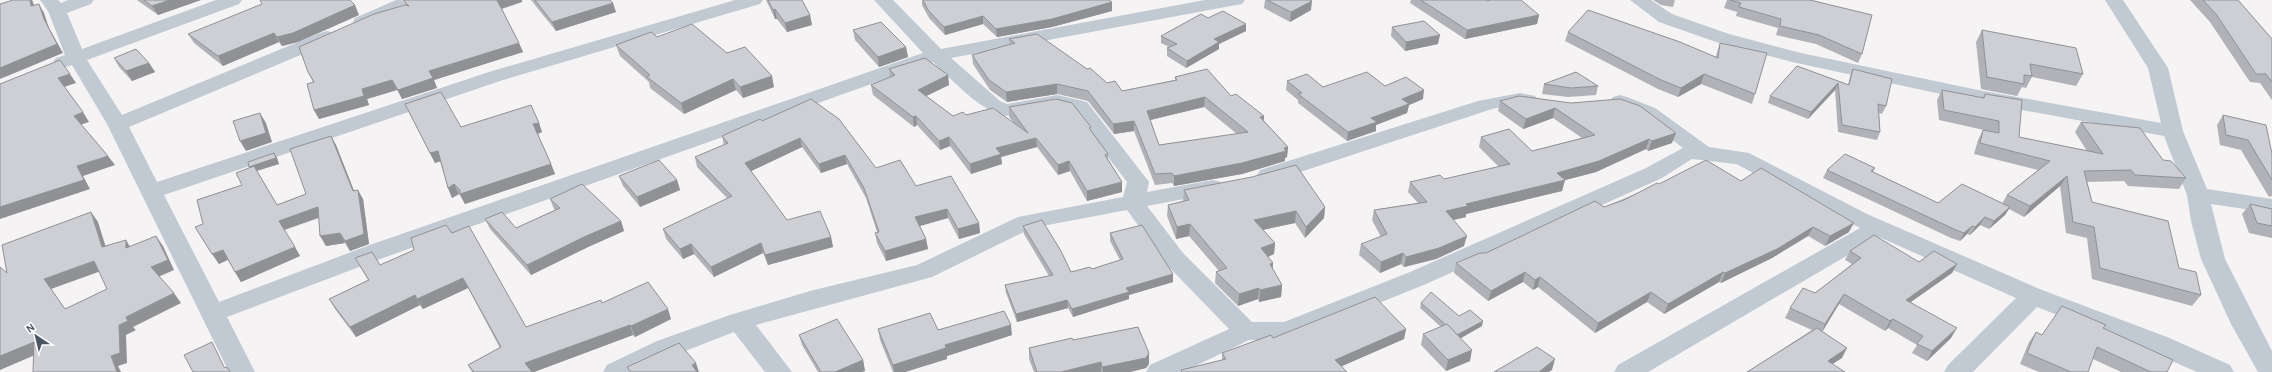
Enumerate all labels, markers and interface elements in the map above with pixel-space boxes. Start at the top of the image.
north arrow [16,316,56,356]
text: N [24,321,38,336]

